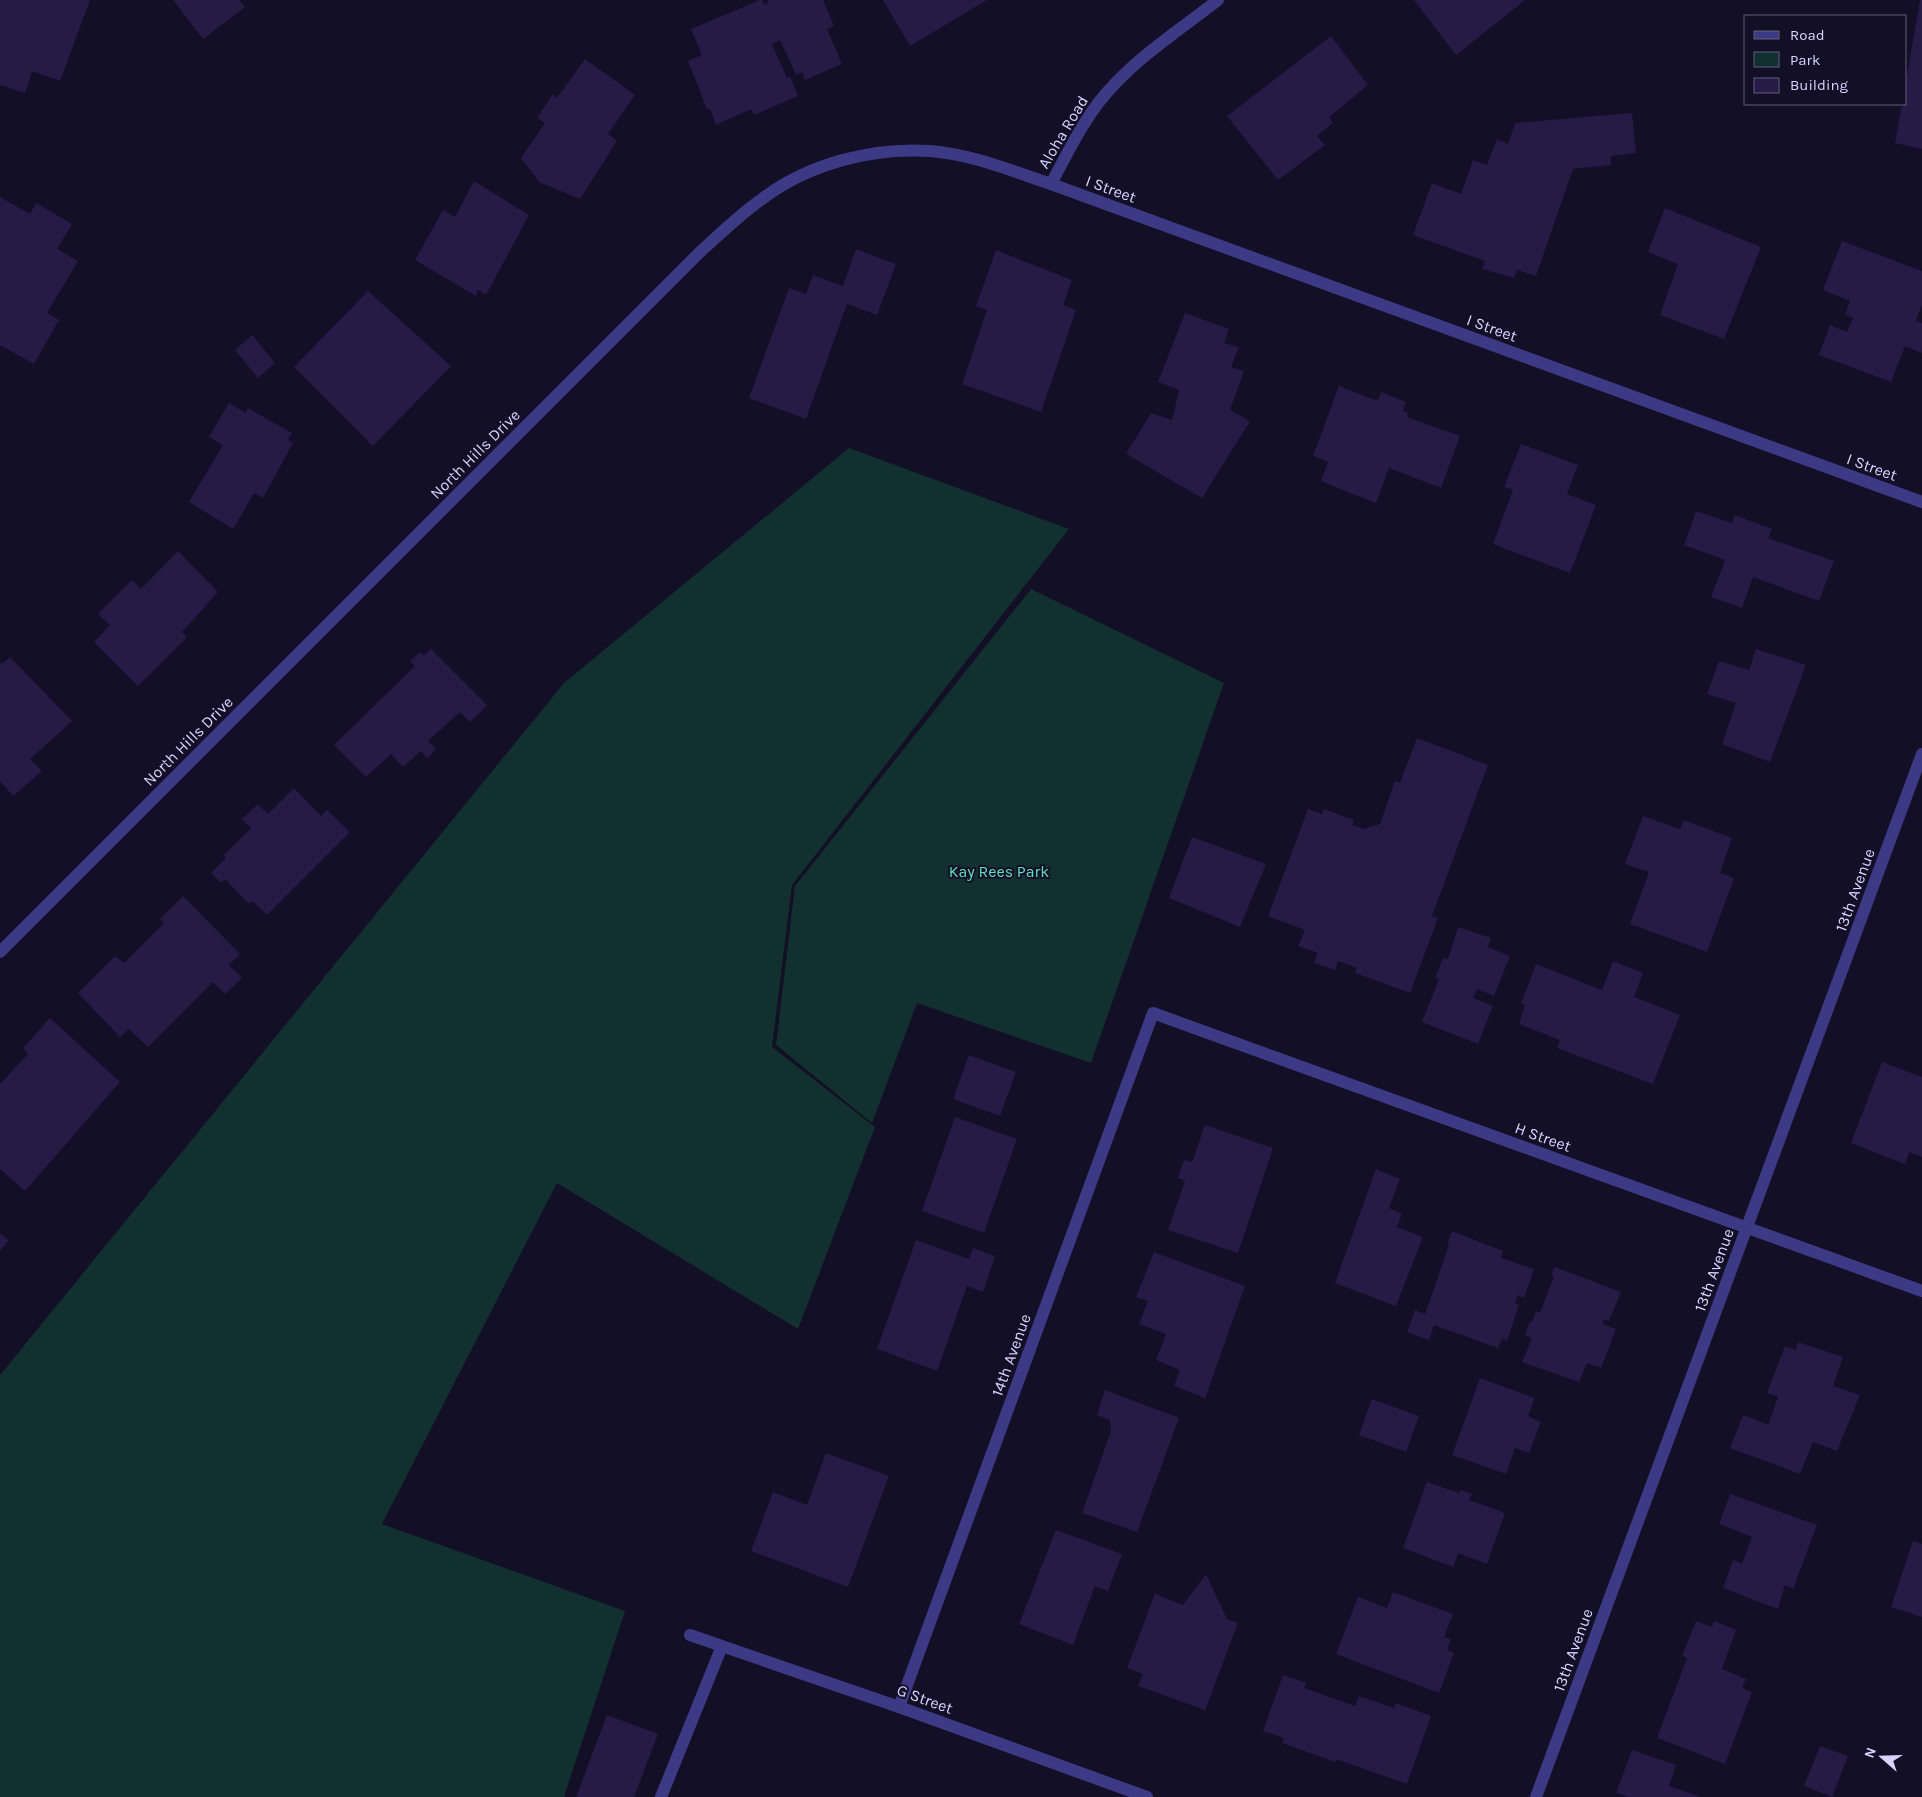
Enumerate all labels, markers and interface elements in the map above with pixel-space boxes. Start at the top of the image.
legend [1744,15,1907,105]
text: Road [1790,26,1825,44]
text: Park [1790,51,1820,69]
text: Building [1790,76,1848,94]
street label: Aloha Road [1034,92,1092,172]
street label: I Street [1083,171,1139,207]
street label: I Street [1464,310,1520,346]
street label: North Hills Drive [426,405,524,503]
street label: I Street [1844,449,1900,485]
street label: North Hills Drive [139,692,237,790]
street label: 13th Avenue [1831,846,1879,934]
park label: Kay Rees Park [949,862,1049,881]
street label: H Street [1512,1118,1574,1156]
street label: 13th Avenue [1690,1226,1738,1314]
street label: 14th Avenue [987,1311,1035,1399]
street label: 13th Avenue [1549,1606,1597,1694]
street label: G Street [894,1680,956,1718]
north arrow [1857,1732,1907,1782]
text: N [1861,1745,1880,1760]

